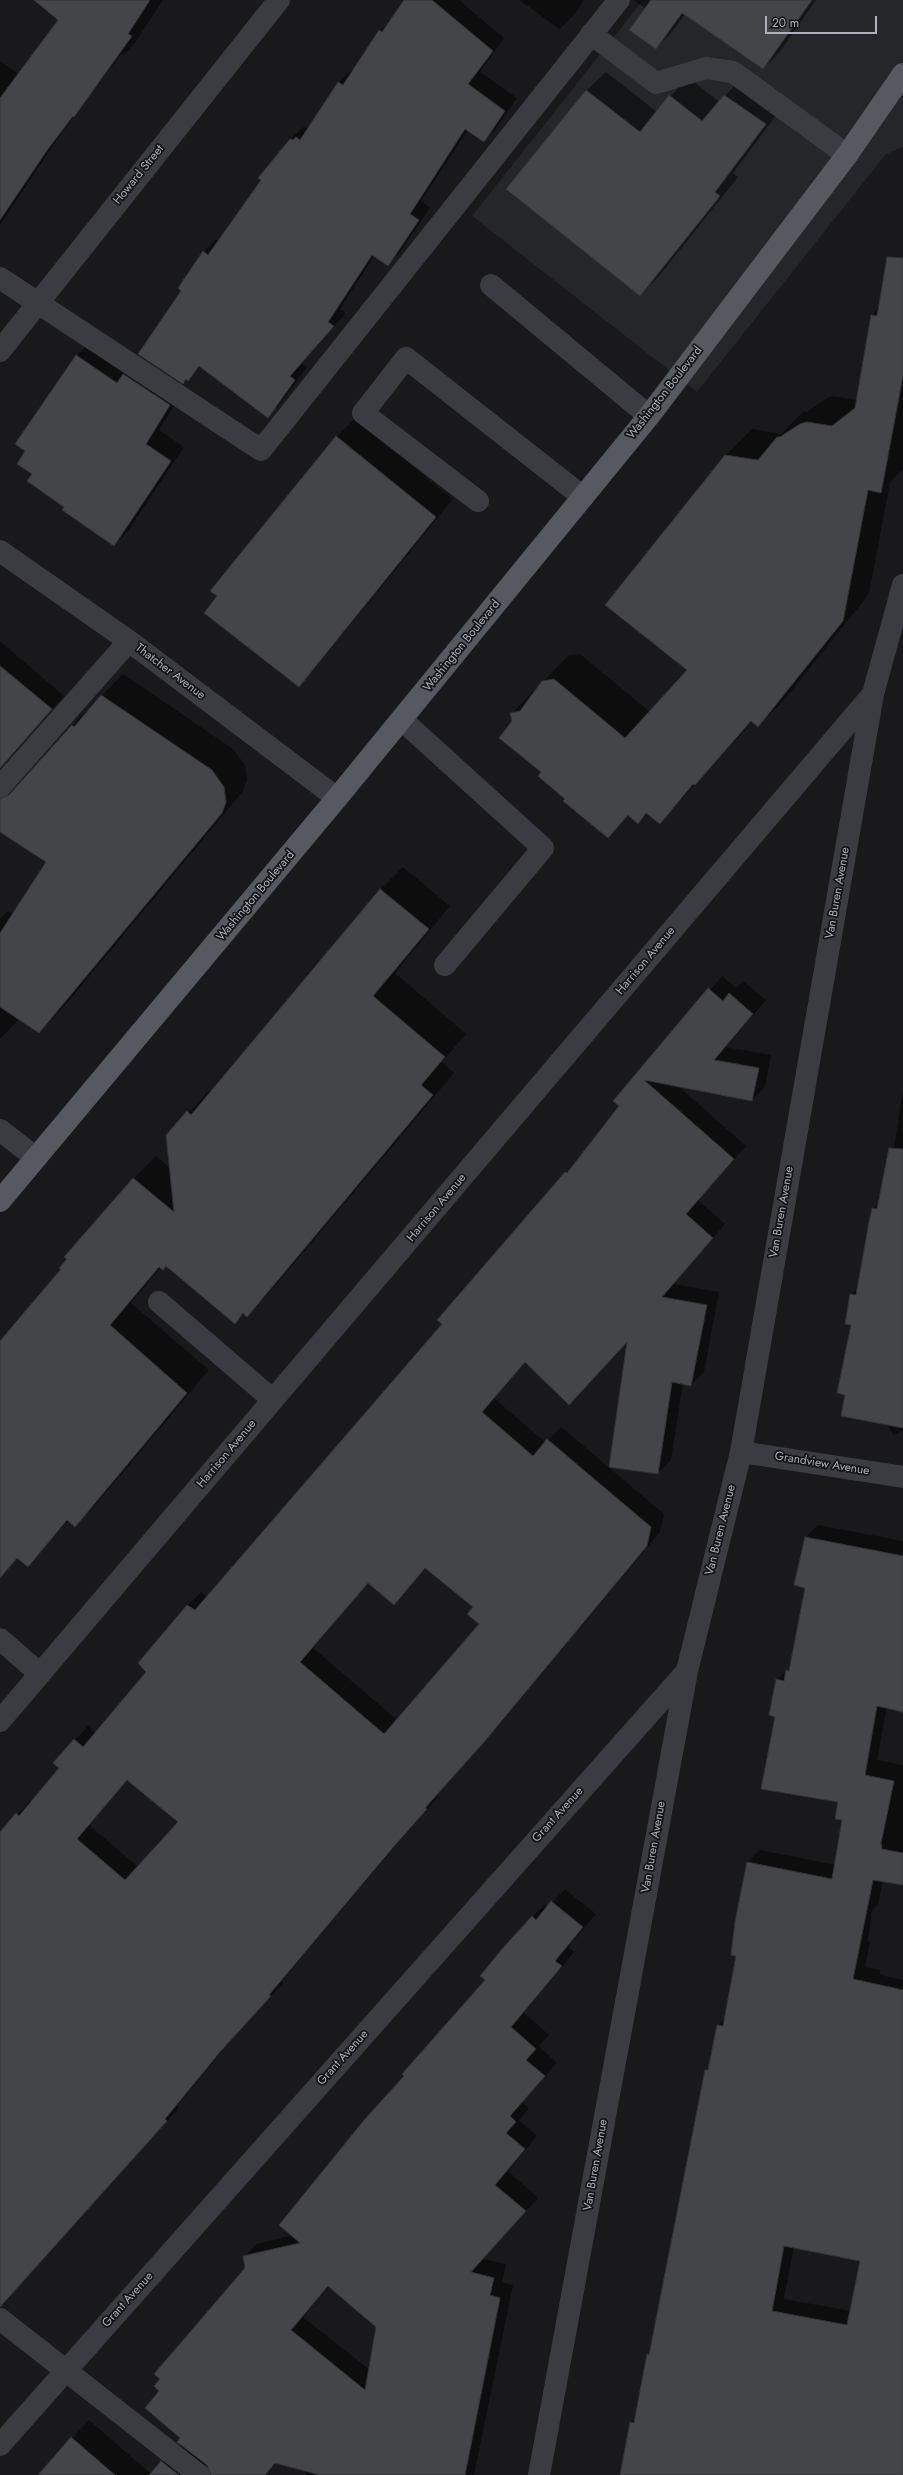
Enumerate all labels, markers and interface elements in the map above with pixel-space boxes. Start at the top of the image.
scale bar [767,8,879,34]
text: 20 m [772,14,799,32]
street label: Howard Street [111,142,167,208]
street label: Washington Boulevard [624,344,706,442]
street label: Washington Boulevard [421,597,503,695]
street label: Thatcher Avenue [132,641,208,703]
street label: Van Buren Avenue [823,846,853,940]
street label: Washington Boulevard [214,848,298,944]
street label: Harrison Avenue [613,924,679,998]
street label: Van Buren Avenue [767,1165,797,1259]
street label: Harrison Avenue [404,1171,470,1245]
street label: Harrison Avenue [194,1417,260,1491]
street label: Grandview Avenue [774,1449,870,1479]
street label: Van Buren Avenue [703,1483,739,1577]
street label: Grant Avenue [529,1784,587,1846]
street label: Van Buren Avenue [639,1800,669,1894]
street label: Grant Avenue [314,2027,372,2089]
street label: Van Buren Avenue [581,2118,611,2212]
street label: Grant Avenue [99,2269,157,2331]

